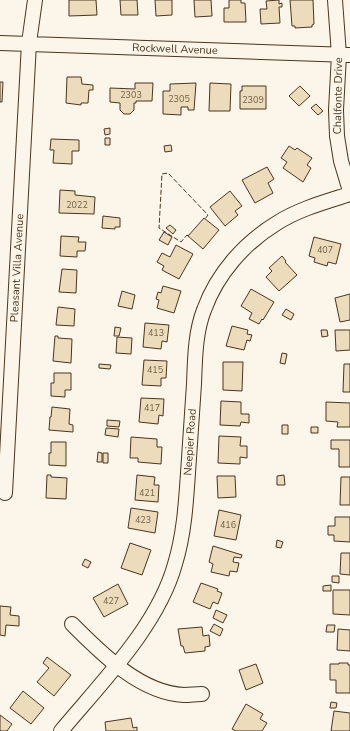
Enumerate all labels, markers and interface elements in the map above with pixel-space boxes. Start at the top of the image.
street label: Rockwell Avenue [132,40,218,58]
street label: Chalfonte Drive [330,57,346,135]
house number: 2303 [120,89,142,101]
house number: 2305 [168,93,190,105]
house number: 2309 [242,94,264,106]
house number: 2022 [66,199,88,211]
street label: Pleasant Villa Avenue [7,213,27,323]
house number: 407 [317,244,333,256]
house number: 413 [148,327,164,339]
house number: 415 [147,364,163,376]
house number: 417 [144,402,160,414]
street label: Neepier Road [180,408,200,476]
house number: 421 [139,487,155,499]
house number: 423 [135,514,151,526]
house number: 416 [220,519,236,531]
house number: 427 [103,595,119,607]

